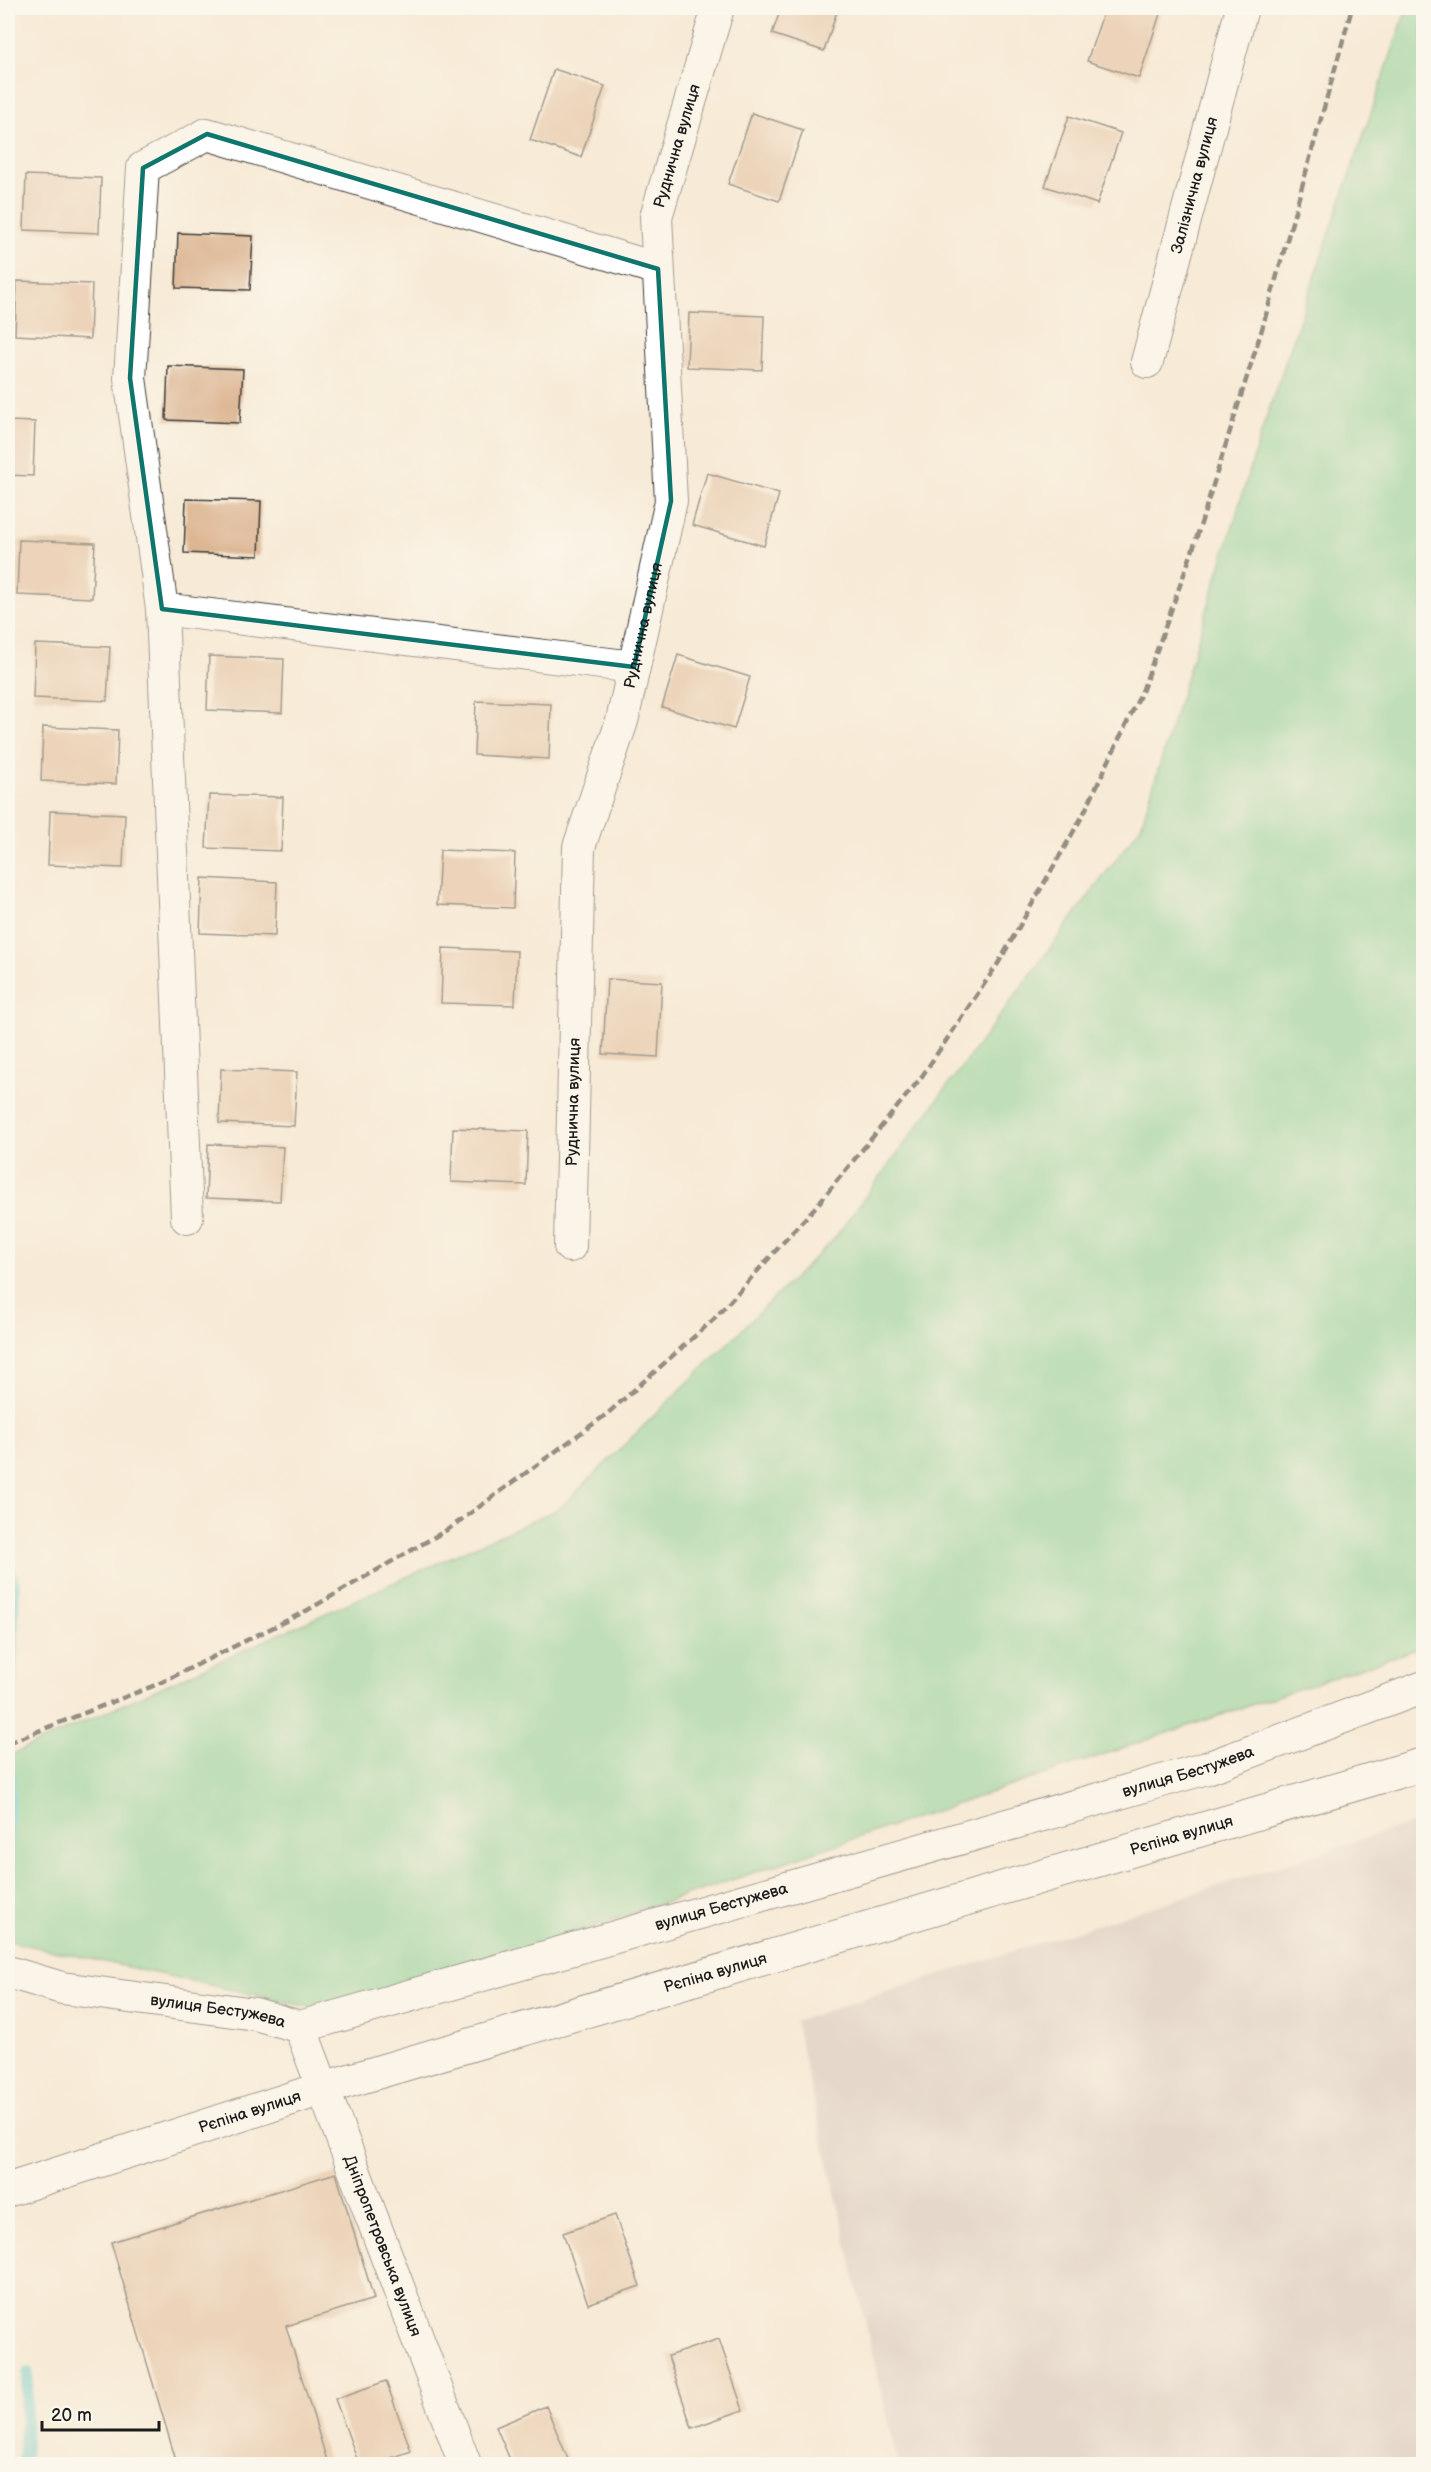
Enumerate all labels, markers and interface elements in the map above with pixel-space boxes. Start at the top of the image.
street label: Руднична вулиця [650,82,704,210]
street label: Залізнична вулиця [1167,115,1222,256]
street label: Руднична вулиця [620,561,667,690]
street label: Руднична вулиця [562,1037,584,1166]
street label: вулиця Бестужева [1120,1742,1257,1801]
street label: Рєпіна вулиця [1128,1811,1235,1860]
street label: вулиця Бестужева [653,1879,790,1935]
street label: Рєпіна вулиця [661,1949,769,1997]
street label: вулиця Бестужева [149,1990,288,2032]
street label: Рєпіна вулиця [196,2087,303,2137]
street label: Дніпропетровська вулиця [340,2153,426,2339]
scale bar [42,2394,159,2432]
text: 20 m [51,2405,92,2426]

